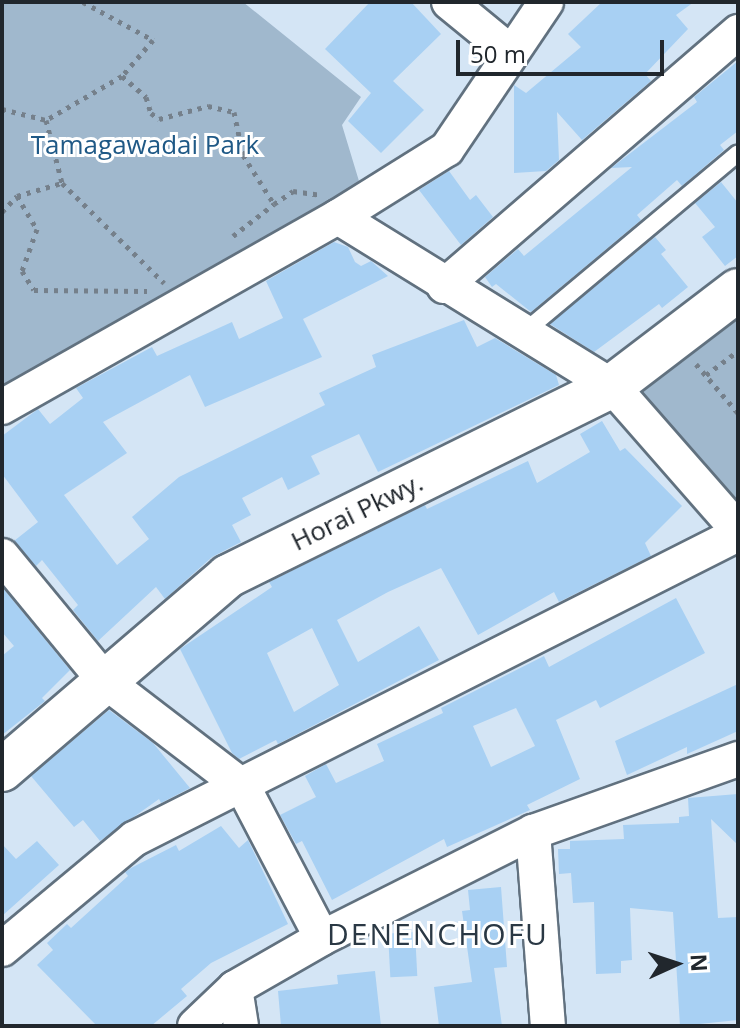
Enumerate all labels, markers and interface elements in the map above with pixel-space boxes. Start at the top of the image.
scale bar [460,24,668,74]
text: 50 m [470,37,526,70]
park label: Tamagawadai Park [31,129,259,161]
street label: Horai Pkwy. [286,467,428,557]
district label: DENENCHOFU [327,916,549,952]
north arrow [636,924,716,1004]
text: N [685,953,715,972]

